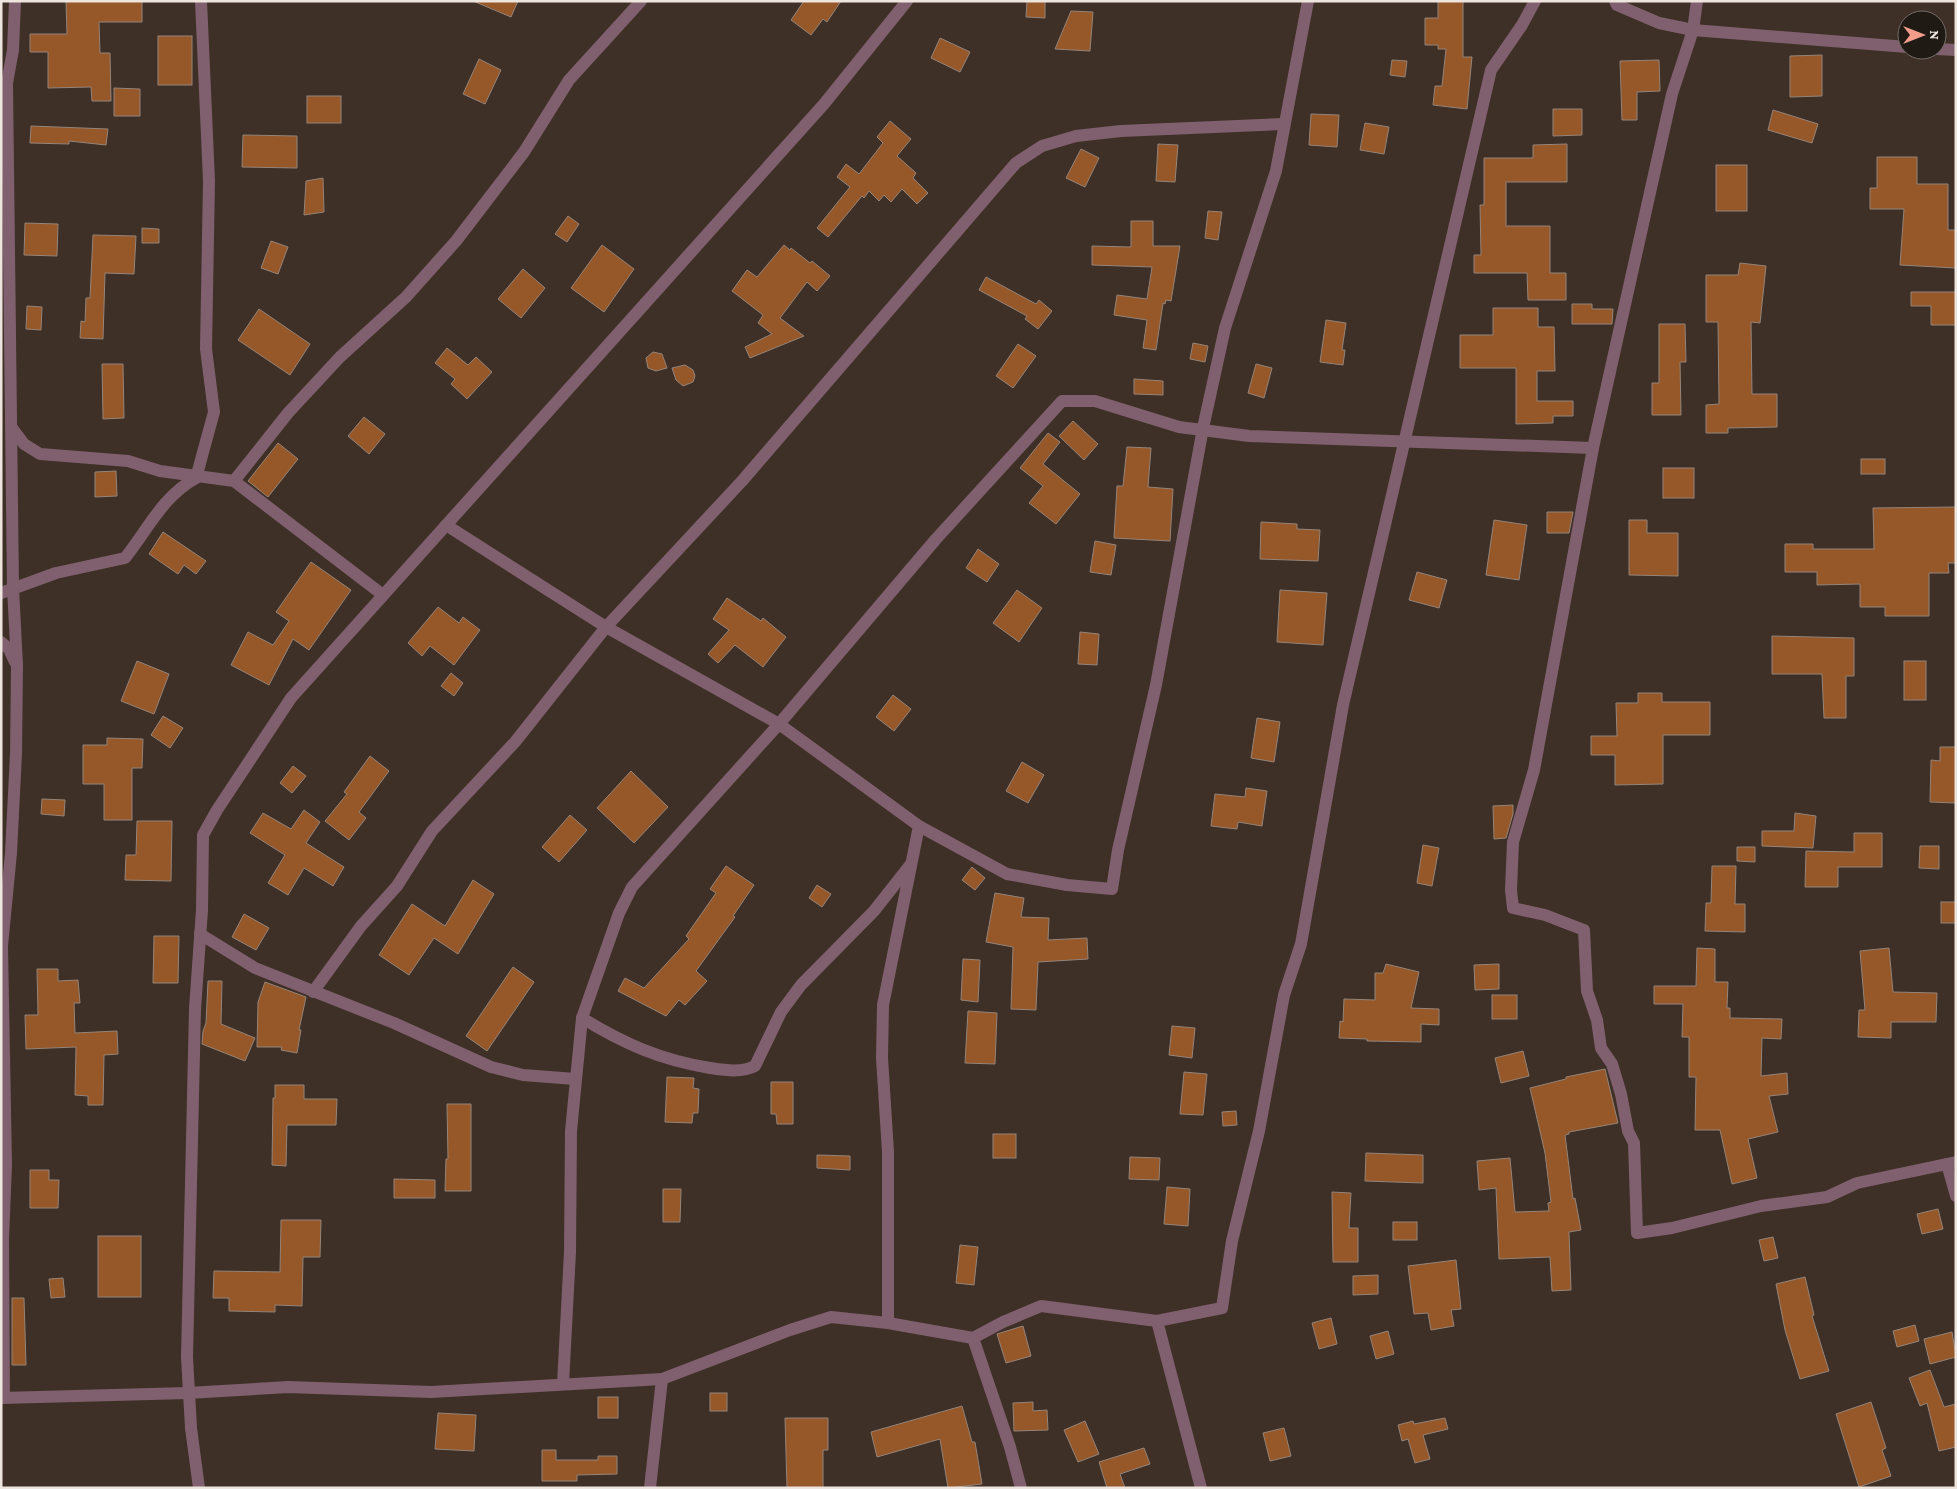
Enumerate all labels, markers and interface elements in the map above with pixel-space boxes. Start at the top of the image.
north arrow [1897,10,1947,60]
text: N [1927,30,1943,40]

